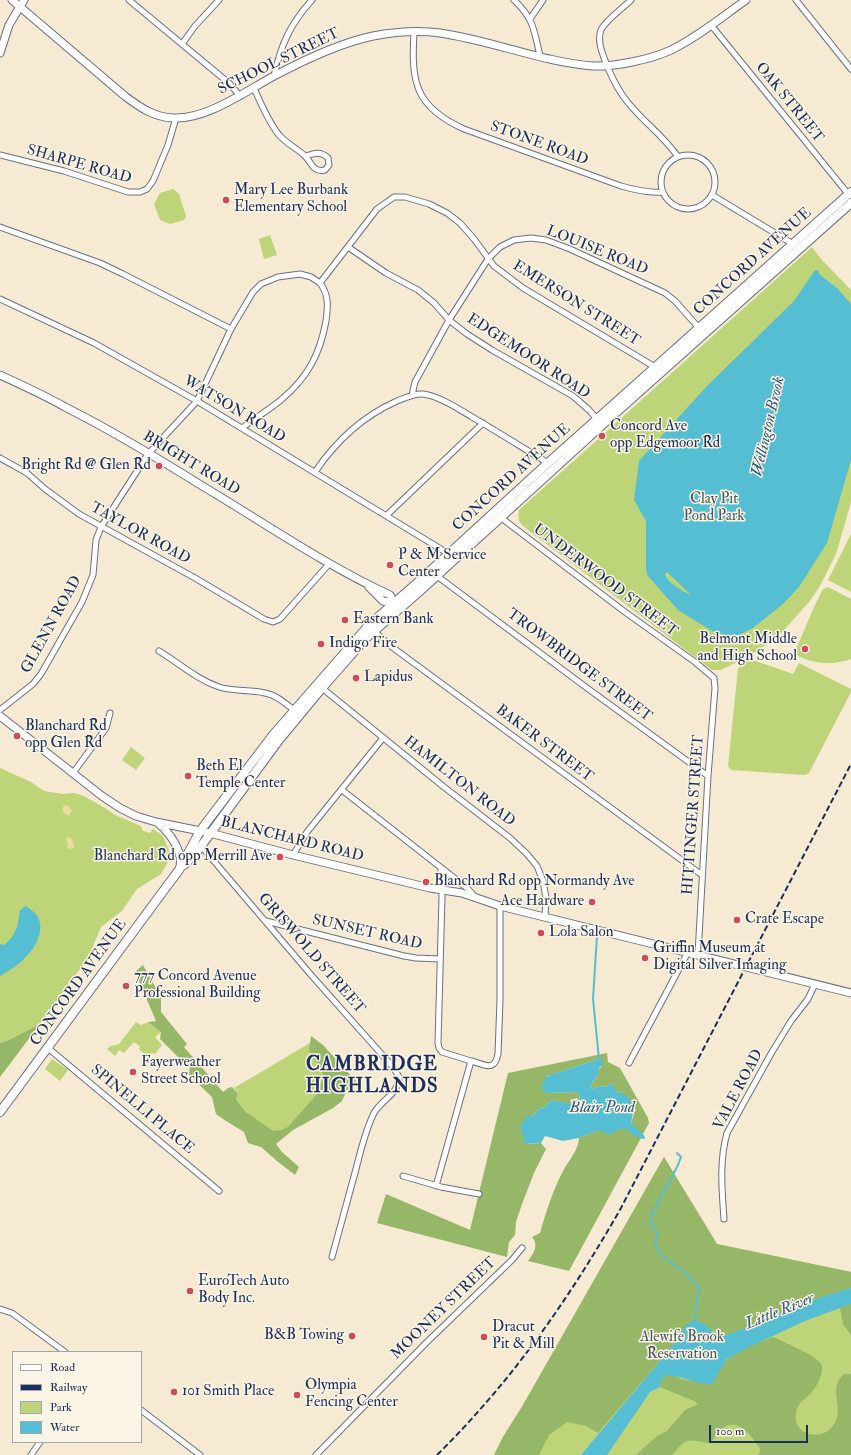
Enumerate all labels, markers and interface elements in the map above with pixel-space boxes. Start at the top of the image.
street label: SCHOOL STREET [215,25,343,99]
street label: OAK STREET [751,59,827,147]
street label: STONE ROAD [488,118,590,170]
street label: SHARPE ROAD [25,141,133,189]
place label: Mary Lee Burbank Elementary School [234,182,348,217]
marker: Mary Lee Burbank Elementary School [221,195,231,205]
street label: CONCORD AVENUE [690,204,816,320]
street label: LOUISE ROAD [544,222,650,280]
street label: EMERSON STREET [509,257,643,351]
street label: EDGEMOOR ROAD [463,310,593,404]
street label: WATSON ROAD [180,372,288,448]
water label: Wellington Brook [748,375,790,479]
place label: Concord Ave opp Edgemoor Rd [610,418,720,453]
street label: CONCORD AVENUE [449,420,575,536]
street label: BRIGHT ROAD [139,428,243,500]
marker: Concord Ave opp Edgemoor Rd [597,431,607,441]
place label: Bright Rd @ Glen Rd [21,457,151,475]
marker: Bright Rd @ Glen Rd [154,461,164,471]
park label: Clay Pit Pond Park [683,491,745,526]
street label: TAYLOR ROAD [87,499,193,569]
street label: UNDERWOOD STREET [529,521,681,641]
place label: P & M Service Center [398,547,486,582]
marker: P & M Service Center [385,560,395,570]
street label: GLENN ROAD [18,573,86,677]
street label: TROWBRIDGE STREET [503,606,655,726]
place label: Eastern Bank [353,611,434,629]
marker: Eastern Bank [340,615,350,625]
place label: Belmont Middle and High School [697,631,797,666]
place label: Indigo Fire [329,635,397,653]
marker: Indigo Fire [316,639,326,649]
marker: Belmont Middle and High School [800,644,810,654]
place label: Lapidus [364,669,413,687]
marker: Lapidus [351,673,361,683]
street label: BAKER STREET [492,701,596,787]
place label: Blanchard Rd opp Glen Rd [25,718,107,753]
marker: Blanchard Rd opp Glen Rd [12,731,22,741]
street label: HAMILTON ROAD [400,733,518,831]
street label: HITTINGER STREET [679,734,709,896]
place label: Beth El Temple Center [196,758,285,793]
marker: Beth El Temple Center [183,771,193,781]
street label: BLANCHARD ROAD [219,814,365,866]
place label: Blanchard Rd opp Merrill Ave [93,848,272,866]
marker: Blanchard Rd opp Merrill Ave [275,852,285,862]
place label: Blanchard Rd opp Normandy Ave [434,873,635,891]
marker: Blanchard Rd opp Normandy Ave [421,877,431,887]
street label: GRISWOLD STREET [254,890,368,1018]
place label: Ace Hardware [501,893,584,911]
marker: Ace Hardware [587,897,597,907]
place label: Crate Escape [745,911,824,929]
street label: SUNSET ROAD [310,912,424,954]
marker: Crate Escape [732,915,742,925]
street label: CONCORD AVENUE [27,916,131,1050]
place label: Lola Salon [549,924,613,942]
marker: Lola Salon [536,928,546,938]
place label: Griffin Museum at Digital Silver Imaging [653,940,786,975]
marker: Griffin Museum at Digital Silver Imaging [640,953,650,963]
place label: 777 Concord Avenue Professional Building [134,968,261,1003]
marker: 777 Concord Avenue Professional Building [121,981,131,991]
street label: VALE ROAD [710,1047,768,1133]
place label: Fayerweather Street School [141,1054,221,1089]
district label: CAMBRIDGE HIGHLANDS [306,1055,438,1099]
street label: SPINELLI PLACE [87,1062,197,1158]
marker: Fayerweather Street School [128,1067,138,1077]
water label: Blair Pond [569,1099,635,1119]
street label: MOONEY STREET [388,1254,500,1364]
place label: EuroTech Auto Body Inc. [198,1273,289,1308]
marker: EuroTech Auto Body Inc. [185,1286,195,1296]
water label: Little River [743,1290,817,1334]
place label: Dracut Pit & Mill [492,1319,555,1354]
place label: B&B Towing [264,1327,344,1345]
park label: Alewife Brook Reservation [640,1329,724,1364]
marker: B&B Towing [347,1331,357,1341]
marker: Dracut Pit & Mill [479,1332,489,1342]
legend [12,1351,142,1443]
text: Road [50,1360,75,1375]
place label: Olympia Fencing Center [305,1377,398,1412]
text: Railway [50,1380,87,1395]
place label: 101 Smith Place [182,1383,274,1401]
marker: 101 Smith Place [169,1387,179,1397]
marker: Olympia Fencing Center [292,1390,302,1400]
text: Park [50,1400,72,1415]
scale bar [711,1417,810,1443]
text: Water [50,1420,79,1435]
text: 100 m [716,1424,744,1439]

